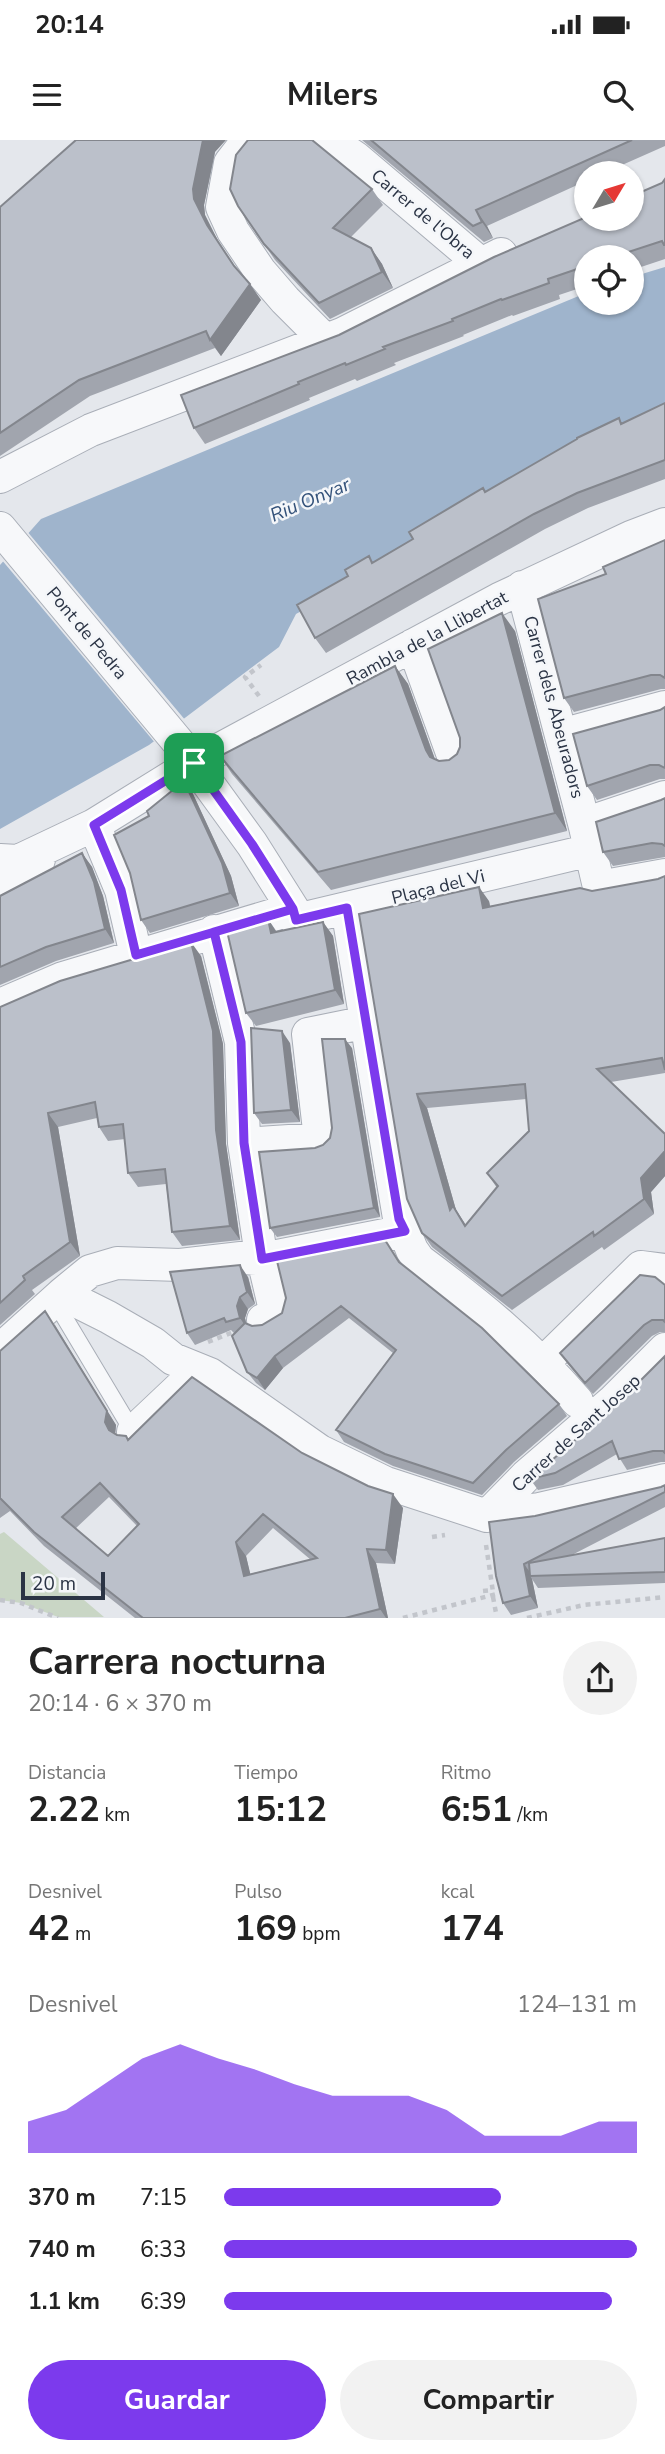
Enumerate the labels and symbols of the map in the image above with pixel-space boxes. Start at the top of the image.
north arrow [574,161,644,231]
street label: Carrer de l'Obra [366,164,480,264]
water label: Riu Onyar [266,471,355,528]
street label: Pont de Pedra [41,582,133,684]
street label: Rambla de la Llibertat [342,585,513,691]
street label: Carrer dels Abeuradors [518,613,590,801]
pin [164,733,224,793]
street label: Plaça del Vi [389,864,487,910]
street label: Carrer de Sant Josep [506,1369,646,1497]
scale bar [21,1568,105,1600]

